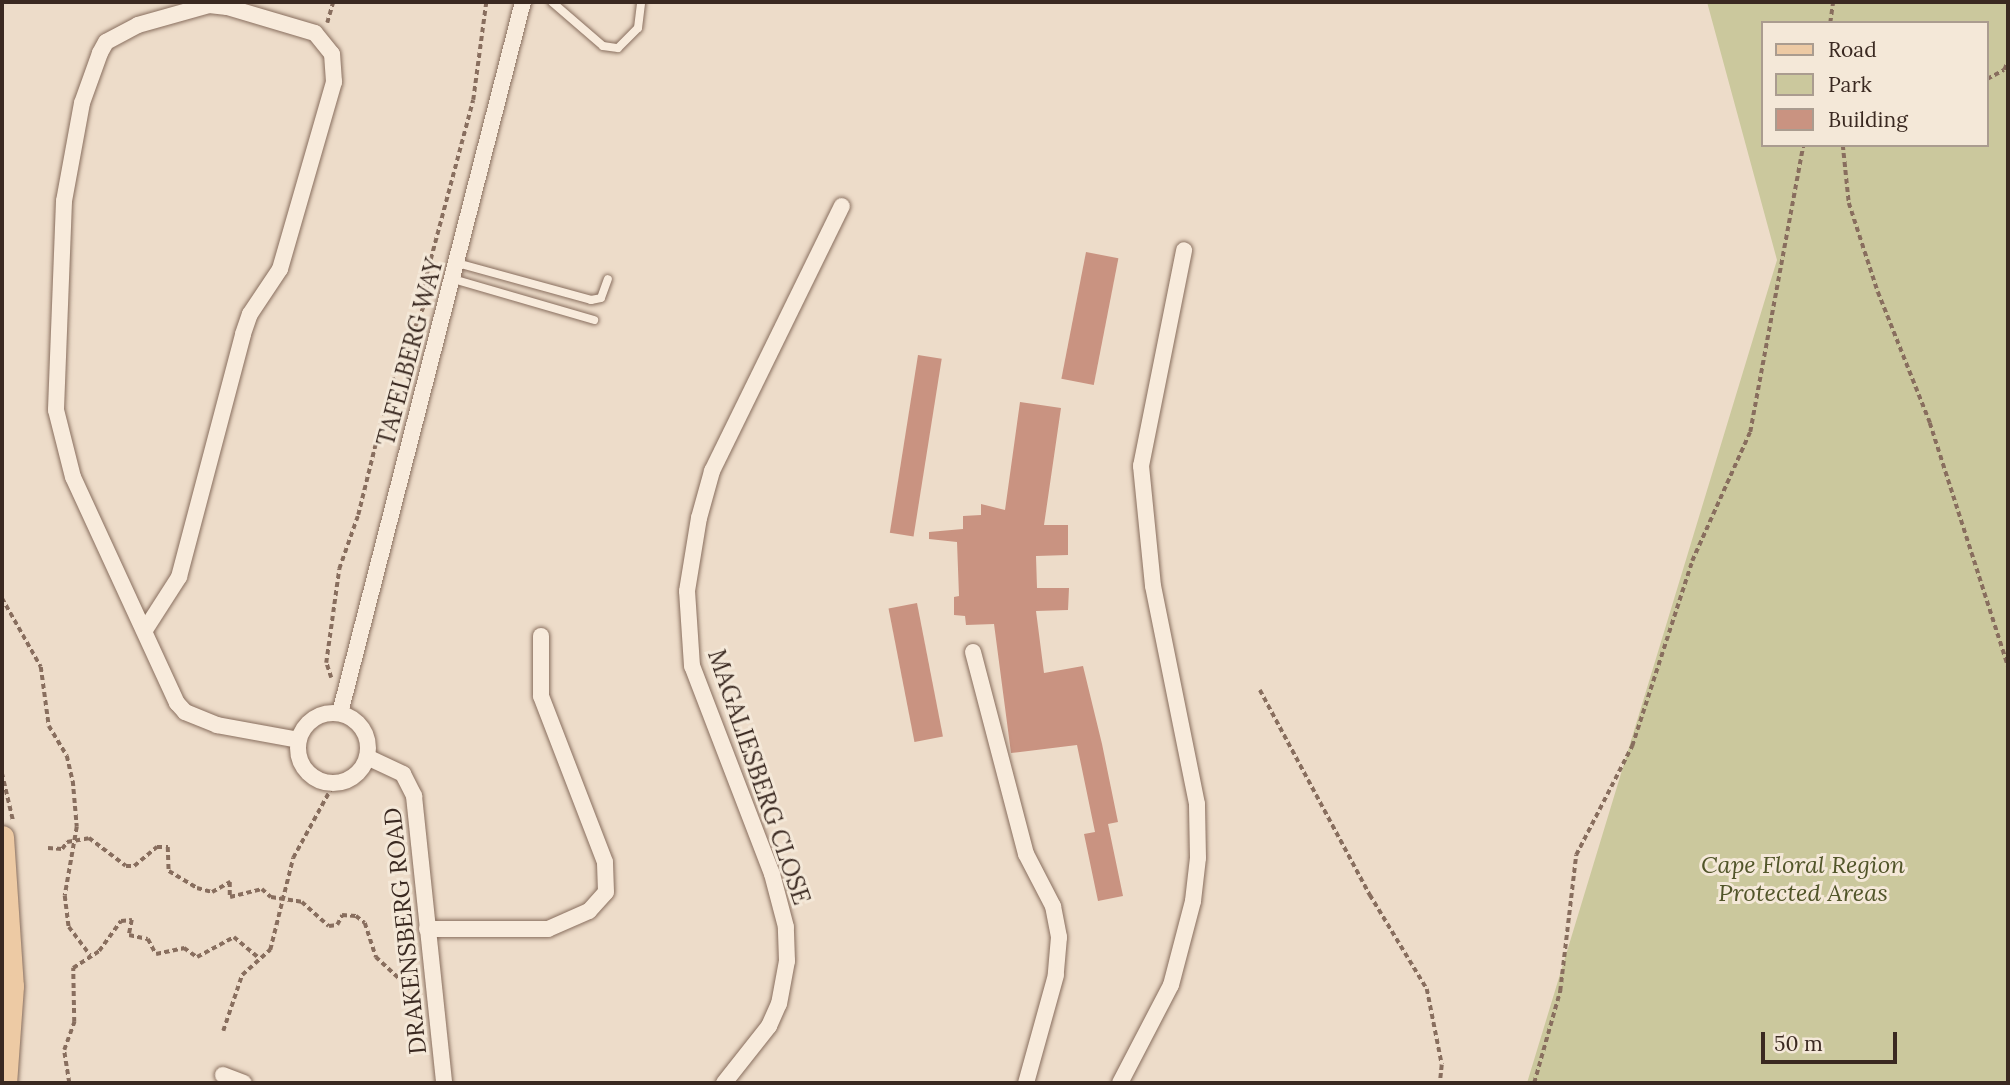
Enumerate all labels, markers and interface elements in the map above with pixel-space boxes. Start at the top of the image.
legend [1762,21,1989,147]
text: Road [1828,36,1877,63]
text: Park [1828,71,1872,98]
text: Building [1828,106,1908,133]
street label: TAFELBERG WAY [371,255,449,449]
street label: MAGALIESBERG CLOSE [702,646,816,908]
street label: DRAKENSBERG ROAD [378,806,432,1056]
park label: Cape Floral Region Protected Areas [1701,851,1905,907]
scale bar [1765,1018,1902,1062]
text: 50 m [1774,1030,1823,1057]

